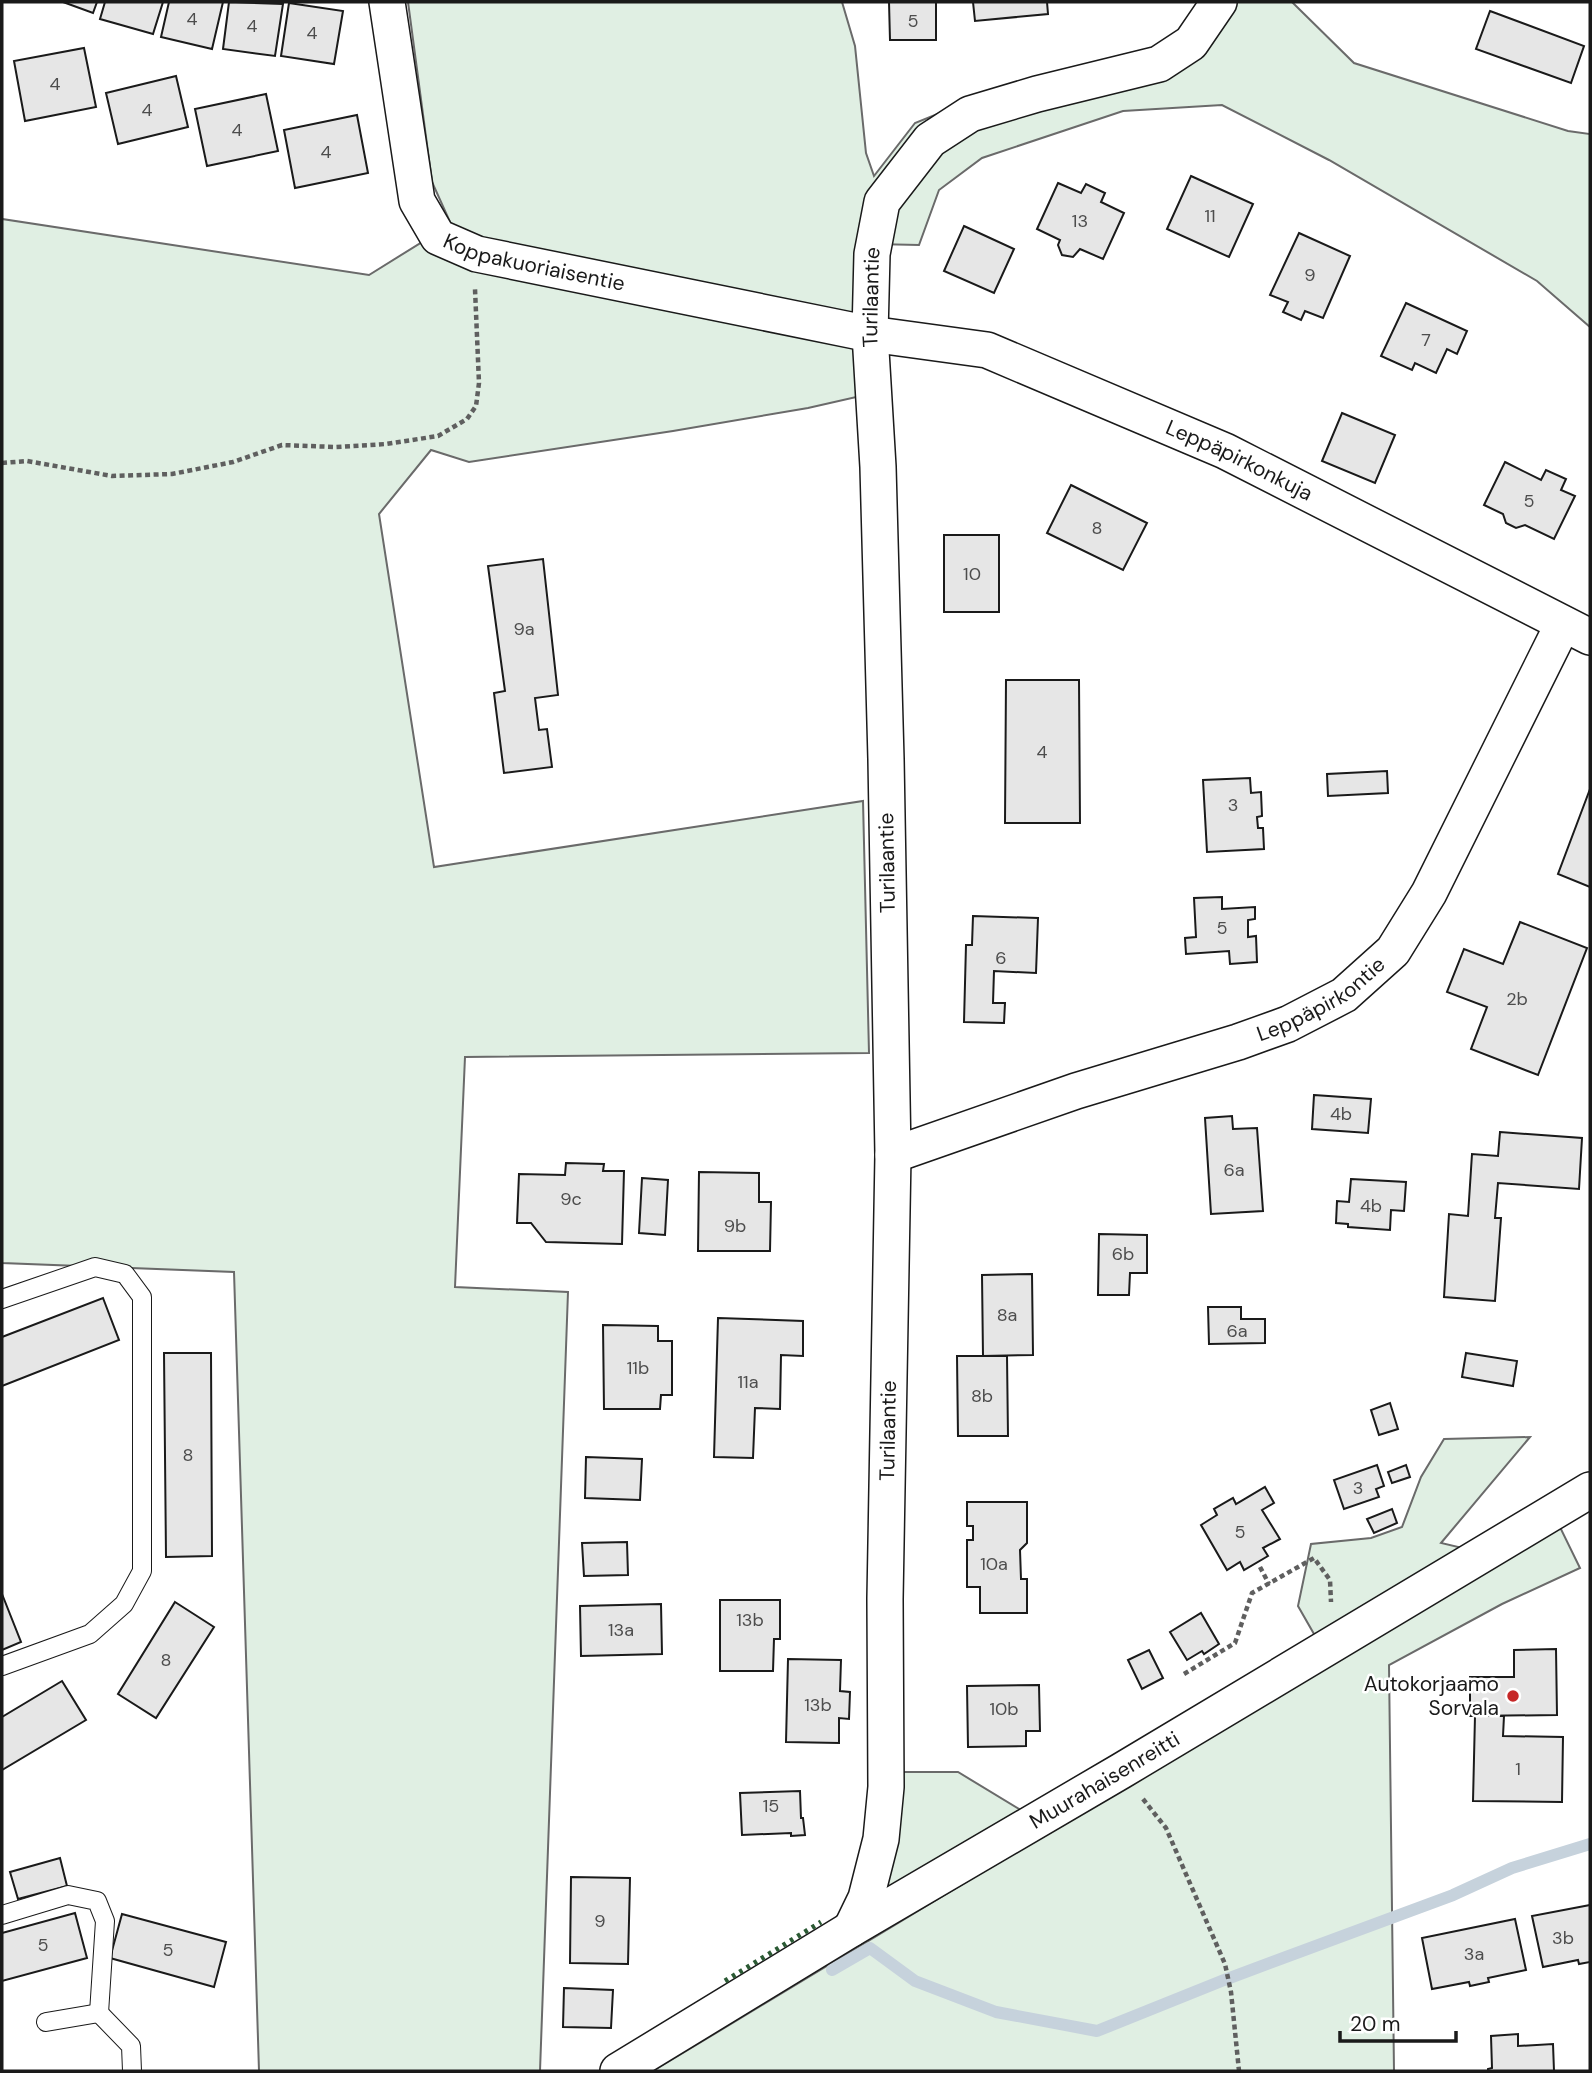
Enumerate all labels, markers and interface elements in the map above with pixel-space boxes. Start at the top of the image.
house number: 4 [187,7,198,31]
house number: 5 [908,9,918,33]
house number: 4 [247,14,258,38]
house number: 4 [307,21,318,45]
house number: 4 [50,72,61,96]
house number: 4 [142,98,153,122]
house number: 4 [232,118,243,142]
house number: 4 [321,140,332,164]
house number: 11 [1204,204,1216,228]
house number: 13 [1072,209,1088,233]
street label: Koppakuoriaisentie [439,227,627,298]
street label: Turilaantie [856,244,887,348]
house number: 9 [1304,263,1316,287]
house number: 7 [1421,328,1431,352]
street label: Leppäpirkonkuja [1161,413,1318,507]
house number: 5 [1524,489,1534,513]
house number: 8 [1092,516,1102,540]
house number: 10 [963,562,981,586]
house number: 9a [513,617,535,641]
house number: 4 [1037,740,1048,764]
house number: 3 [1228,793,1238,817]
street label: Turilaantie [872,813,902,913]
house number: 5 [1217,916,1227,940]
house number: 6 [995,946,1007,970]
street label: Leppäpirkontie [1253,951,1391,1048]
house number: 2b [1506,987,1528,1011]
house number: 4b [1330,1102,1352,1126]
house number: 6a [1223,1158,1245,1182]
house number: 9c [560,1187,582,1211]
house number: 4b [1360,1194,1382,1218]
house number: 9b [724,1214,746,1238]
house number: 6b [1112,1242,1134,1266]
house number: 8a [997,1303,1017,1327]
house number: 6a [1226,1319,1248,1343]
house number: 11b [627,1356,649,1380]
house number: 11a [737,1370,759,1394]
street label: Turilaantie [873,1380,903,1481]
house number: 8b [971,1384,993,1408]
house number: 8 [183,1443,193,1467]
house number: 3 [1353,1476,1363,1500]
house number: 5 [1235,1520,1245,1544]
house number: 10a [980,1552,1008,1576]
house number: 13b [736,1608,764,1632]
house number: 13a [608,1618,634,1642]
house number: 8 [161,1648,171,1672]
place label: Autokorjaamo Sorvala [1364,1670,1499,1722]
marker: Autokorjaamo Sorvala [1505,1688,1521,1704]
house number: 13b [804,1693,832,1717]
house number: 10b [989,1697,1019,1721]
street label: Muurahaisenreitti [1024,1725,1185,1835]
house number: 1 [1515,1757,1521,1781]
house number: 15 [763,1794,779,1818]
house number: 9 [594,1909,606,1933]
house number: 3b [1552,1926,1574,1950]
house number: 5 [38,1933,48,1957]
house number: 5 [163,1938,173,1962]
house number: 3a [1464,1942,1484,1966]
scale bar [1340,2000,1456,2044]
text: 20 m [1350,2010,1401,2038]

